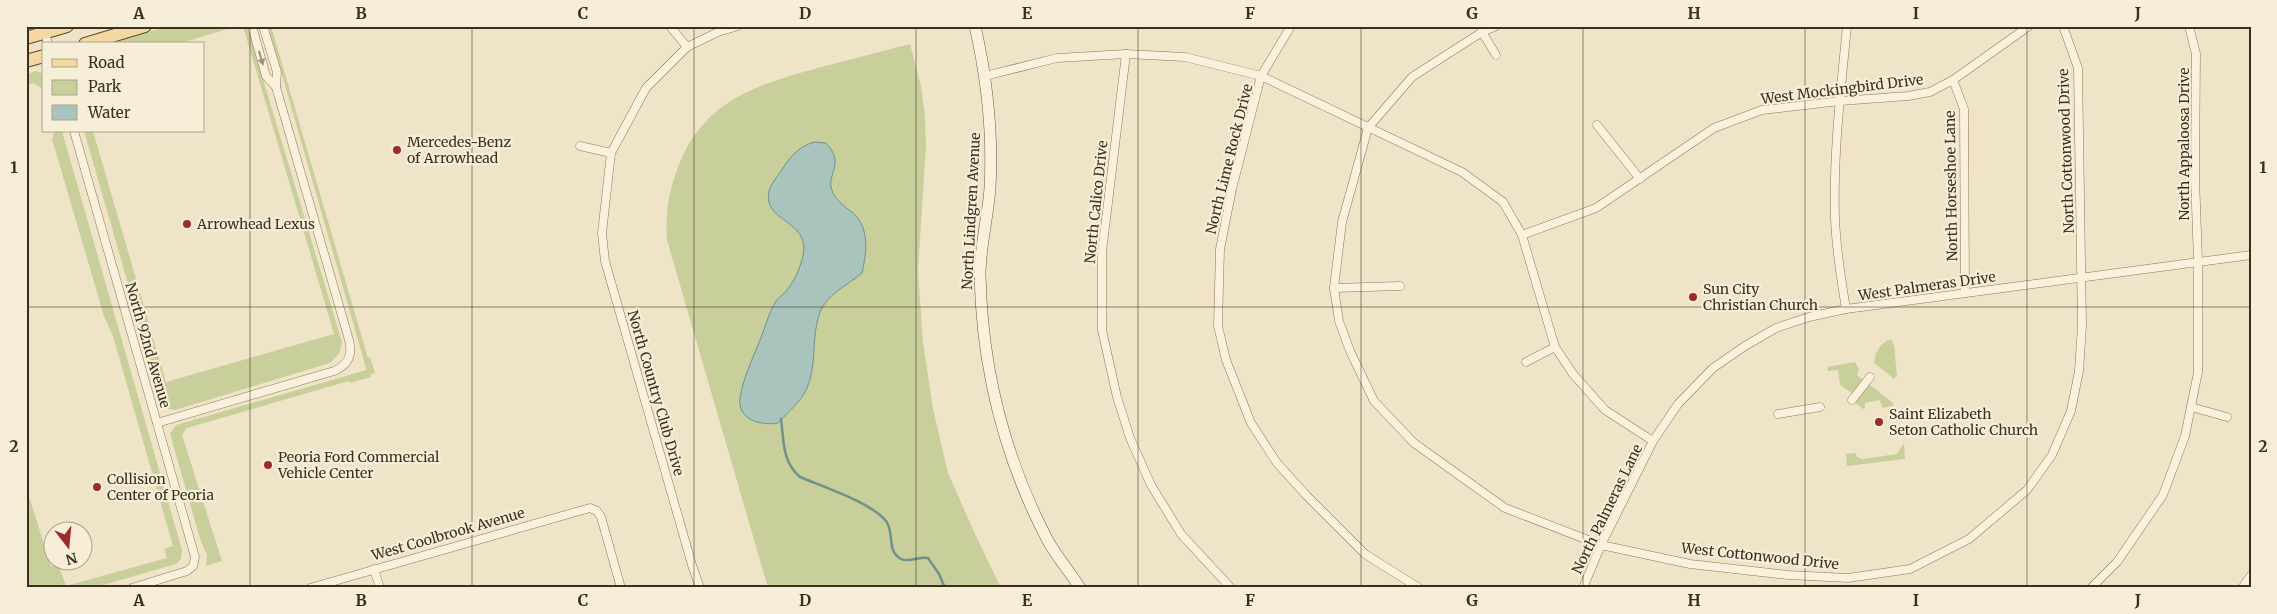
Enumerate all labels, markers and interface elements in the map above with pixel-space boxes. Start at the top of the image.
text: A [132,3,145,23]
text: B [355,3,367,23]
text: C [578,3,588,23]
text: D [799,3,811,23]
text: E [1022,3,1033,23]
text: F [1245,3,1255,23]
text: G [1466,3,1478,23]
text: H [1687,3,1701,23]
text: I [1913,3,1919,23]
text: J [2134,3,2141,23]
legend [42,42,205,132]
one-way arrow [258,51,266,66]
text: Road [88,53,124,72]
street label: North Appaloosa Drive [2175,67,2193,221]
street label: North Cottonwood Drive [2054,68,2078,234]
street label: West Mockingbird Drive [1759,70,1924,108]
text: Park [88,77,122,96]
street label: North Lime Rock Drive [1202,82,1256,236]
text: Water [87,103,131,122]
street label: North Horseshoe Lane [1941,110,1961,262]
street label: North Lindgren Avenue [958,132,984,290]
place label: Mercedes-Benz of Arrowhead [407,133,511,167]
street label: North Calico Drive [1081,140,1111,264]
marker: Mercedes-Benz of Arrowhead [391,144,403,156]
text: 1 [10,157,18,177]
text: 1 [2259,157,2267,177]
place label: Arrowhead Lexus [196,215,315,233]
marker: Arrowhead Lexus [181,218,193,230]
street label: West Palmeras Drive [1856,267,1997,305]
street label: North 92nd Avenue [121,280,175,410]
place label: Sun City Christian Church [1703,280,1818,314]
marker: Sun City Christian Church [1687,291,1699,303]
street label: North Country Club Drive [624,308,688,478]
place label: Saint Elizabeth Seton Catholic Church [1889,405,2038,439]
marker: Saint Elizabeth Seton Catholic Church [1873,416,1885,428]
text: 2 [9,436,19,456]
text: 2 [2258,436,2268,456]
street label: North Palmeras Lane [1568,441,1646,577]
place label: Peoria Ford Commercial Vehicle Center [277,448,440,482]
marker: Peoria Ford Commercial Vehicle Center [262,459,274,471]
place label: Collision Center of Peoria [107,470,214,504]
marker: Collision Center of Peoria [91,481,103,493]
street label: West Coolbrook Avenue [368,504,527,565]
north arrow [42,522,92,572]
street label: West Cottonwood Drive [1679,539,1840,573]
text: N [64,548,79,569]
text: A [132,590,145,610]
text: B [355,590,367,610]
text: C [578,590,588,610]
text: D [799,590,811,610]
text: E [1022,590,1033,610]
text: F [1245,590,1255,610]
text: G [1466,590,1478,610]
text: H [1687,590,1701,610]
text: I [1913,590,1919,610]
text: J [2134,590,2141,610]

